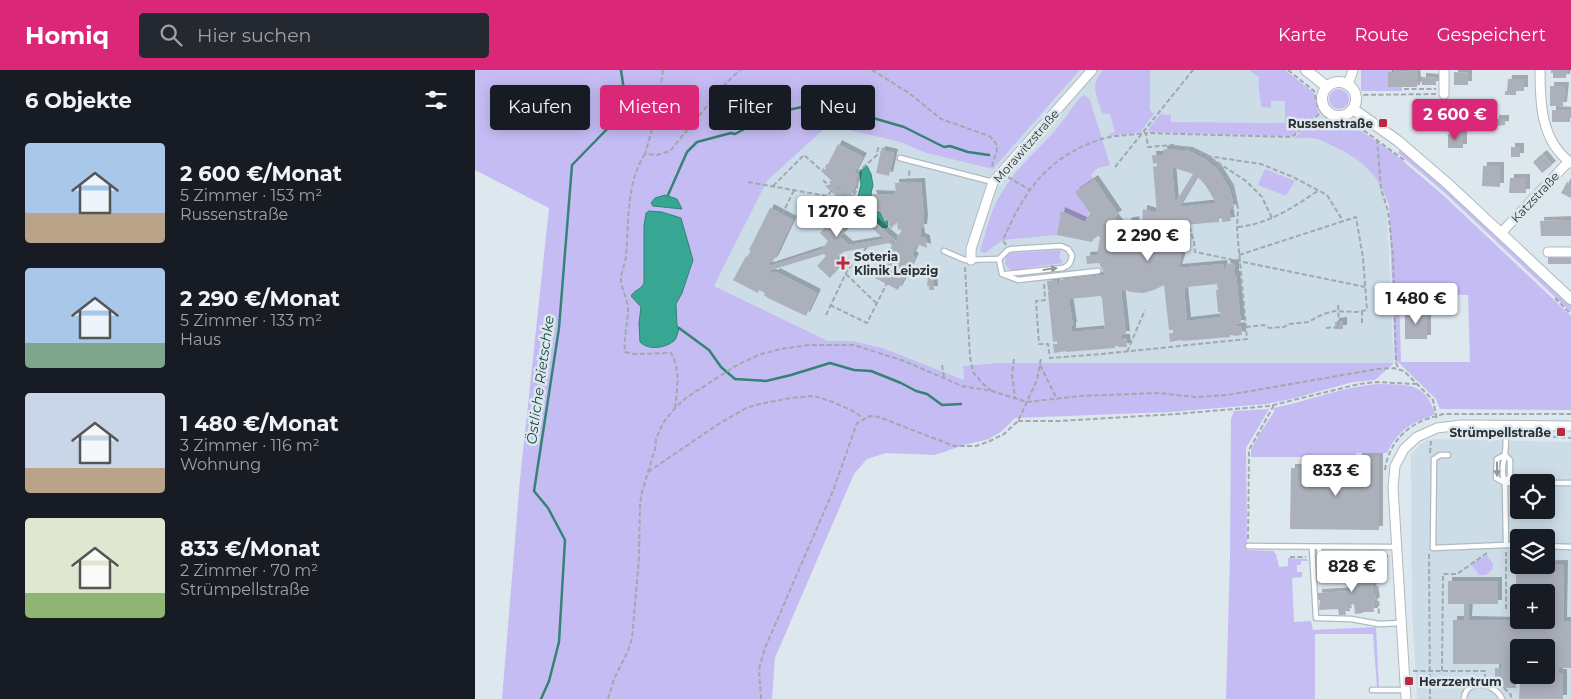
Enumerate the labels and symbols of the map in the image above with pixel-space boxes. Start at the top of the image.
pin: 2 600 € [1409,98,1501,141]
street label: Morawitzstraße [990,106,1062,186]
place label: Russenstraße [1288,116,1373,131]
marker: Russenstraße [1377,117,1389,129]
street label: Katzstraße [1508,169,1562,225]
pin: 1 270 € [791,196,883,238]
pin: 2 290 € [1102,220,1194,262]
place label: Soteria Klinik Leipzig [854,249,938,278]
marker: Soteria Klinik Leipzig [836,256,850,270]
one-way arrow [1042,265,1058,273]
pin: 1 480 € [1370,282,1462,325]
water label: Östliche Rietschke [522,314,558,446]
place label: Strümpellstraße [1449,425,1551,440]
marker: Strümpellstraße [1555,426,1567,438]
pin: 833 € [1301,454,1371,497]
one-way arrow [1492,461,1500,477]
pin: 828 € [1317,550,1387,593]
place label: Herzzentrum [1419,674,1501,689]
marker: Herzzentrum [1403,675,1415,687]

